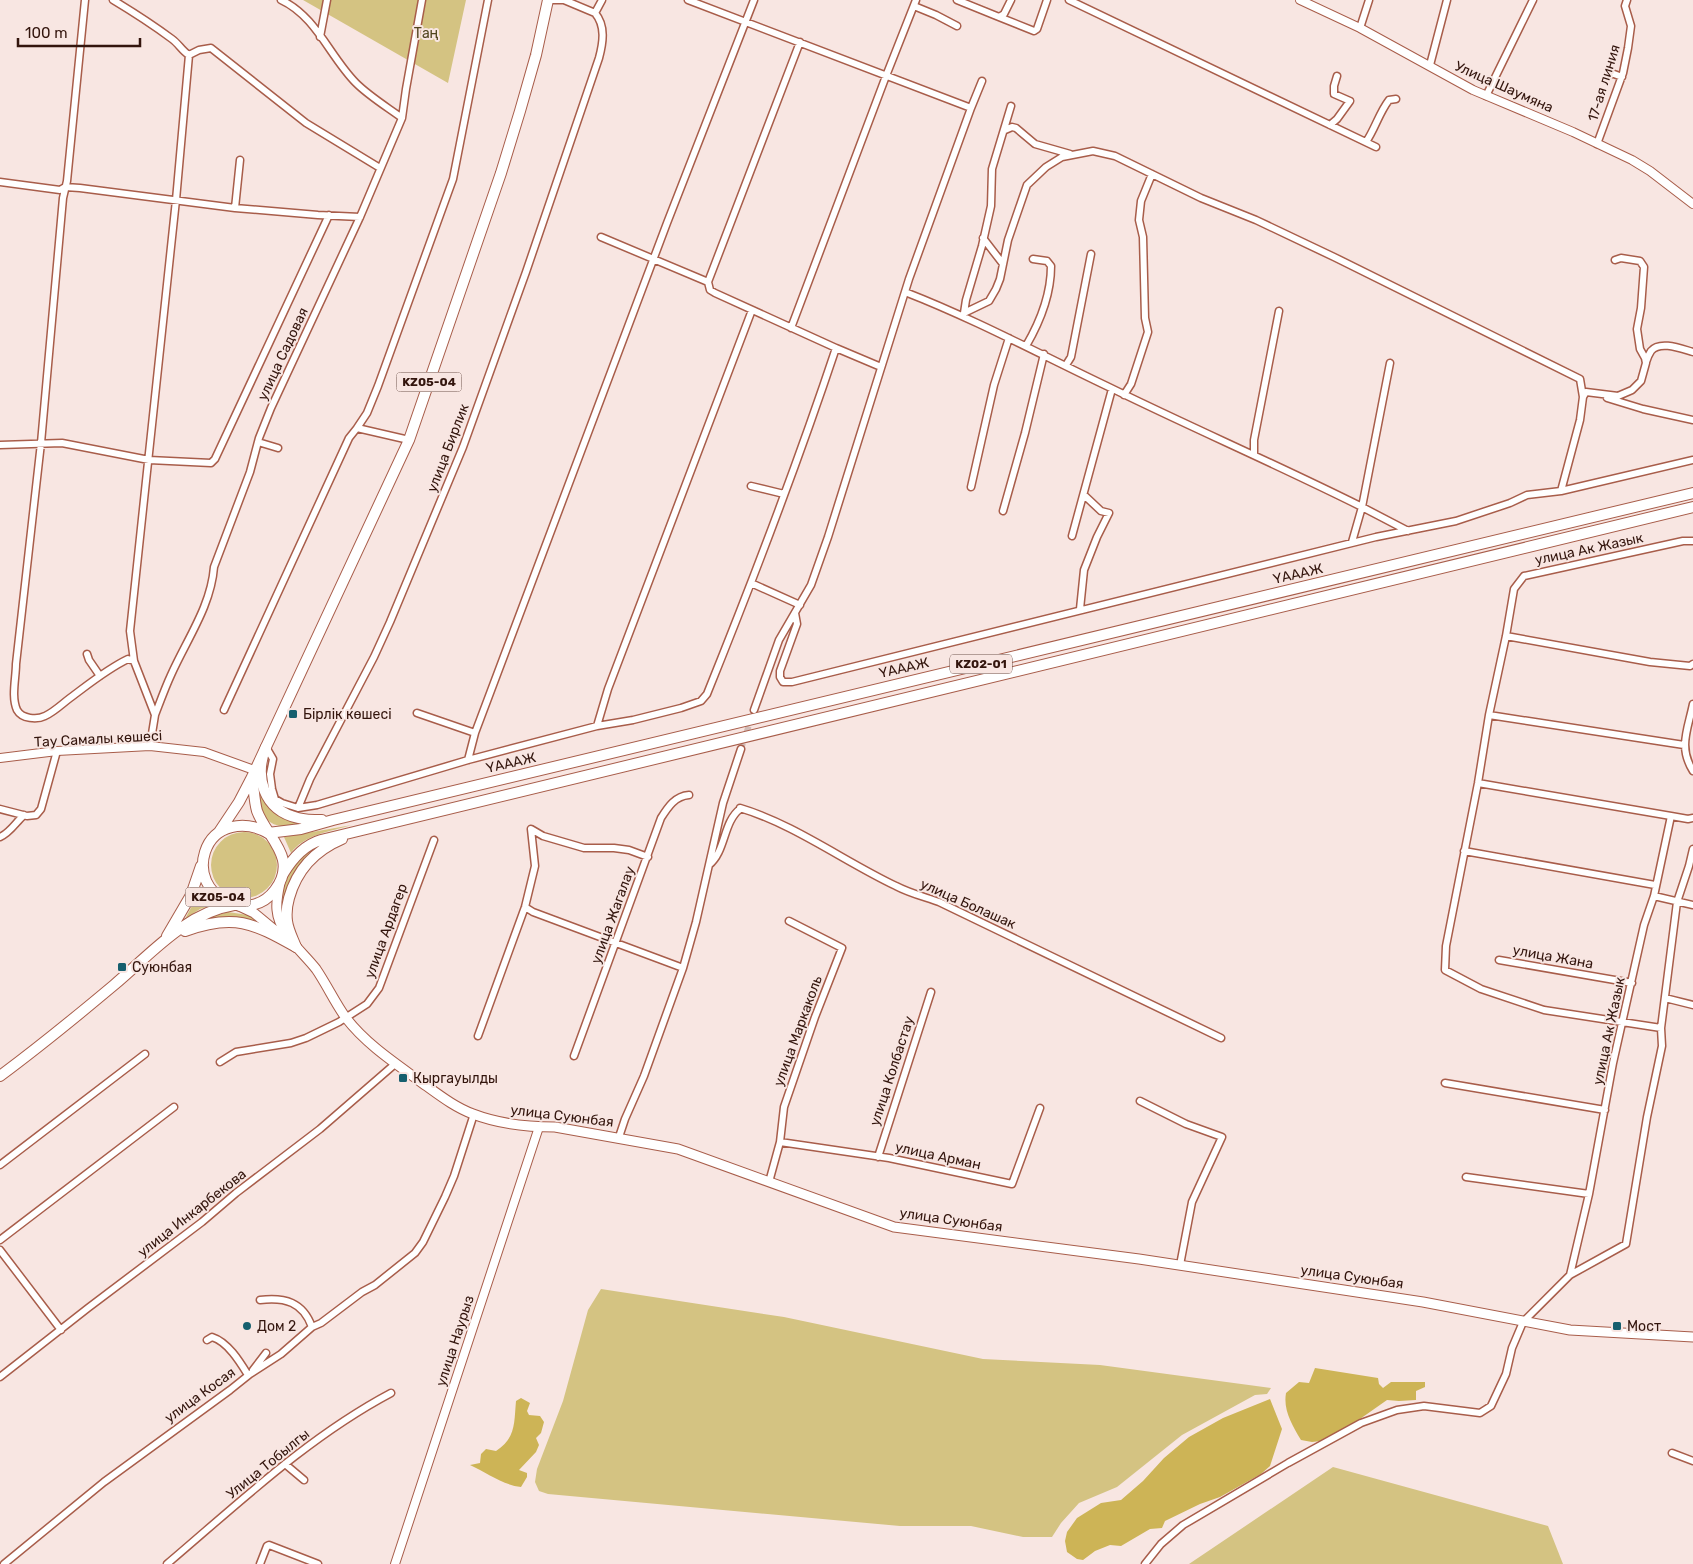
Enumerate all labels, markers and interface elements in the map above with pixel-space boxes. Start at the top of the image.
scale bar [18,15,140,47]
text: 100 m [25,24,67,42]
park label: Таң [414,25,439,42]
street label: 17-ая линия [1584,42,1624,124]
street label: Улица Шаумяна [1452,58,1556,116]
street label: улица Садовая [254,305,312,403]
road number: KZ05-04 [396,372,462,392]
street label: улица Бирлик [423,401,473,495]
street label: улица Ак Жазык [1533,529,1645,569]
street label: ҮАААЖ [1271,560,1325,588]
street label: ҮАААЖ [877,654,931,682]
road number: KZ02-01 [950,654,1012,674]
place label: Бірлік көшесі [303,706,392,723]
marker: Бірлік көшесі [287,708,299,720]
street label: Тау Самалы көшесі [34,727,162,751]
street label: ҮАААЖ [484,749,538,777]
street label: улица Жагалау [587,864,639,966]
street label: улица Болашак [918,875,1019,933]
street label: улица Ардагер [361,881,411,981]
road number: KZ05-04 [186,888,250,906]
street label: улица Жана [1511,942,1595,972]
place label: Суюнбая [132,959,192,976]
marker: Суюнбая [116,961,128,973]
street label: улица Маркаколь [770,973,826,1089]
street label: улица Ак Жазык [1589,975,1629,1087]
street label: улица Колбастау [866,1014,918,1128]
place label: Кыргауылды [413,1070,498,1087]
marker: Кыргауылды [397,1072,409,1084]
street label: улица Суюнбая [509,1101,615,1131]
street label: улица Арман [894,1139,982,1173]
street label: улица Инкарбекова [134,1165,250,1261]
street label: улица Суюнбая [898,1204,1004,1236]
street label: улица Суюнбая [1299,1261,1405,1293]
street label: улица Наурыз [432,1293,478,1389]
place label: Дом 2 [257,1318,296,1335]
place label: Мост [1627,1318,1661,1335]
marker: Дом 2 [241,1320,253,1332]
marker: Мост [1611,1320,1623,1332]
street label: улица Косая [161,1364,239,1426]
street label: Улица Тобылгы [223,1425,313,1503]

